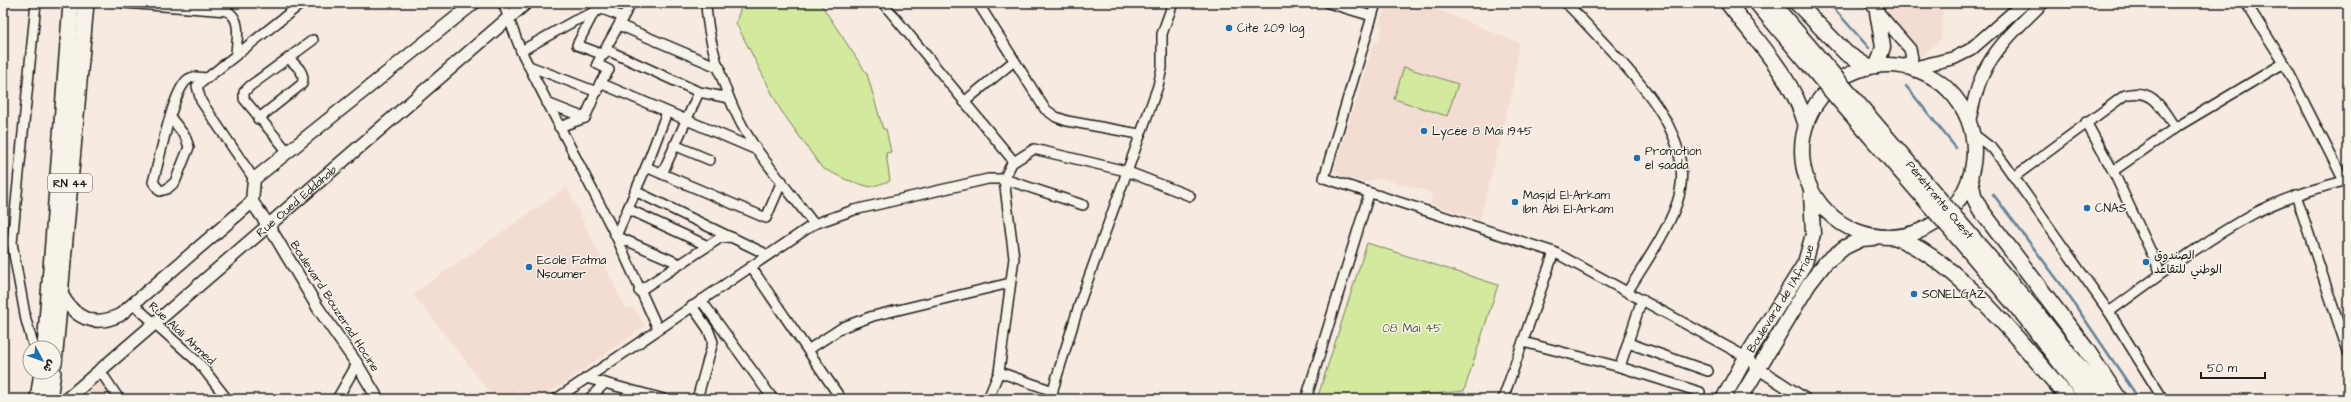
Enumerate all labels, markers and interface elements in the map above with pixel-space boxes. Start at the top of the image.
place label: Cite 209 log [1237,20,1304,38]
marker: Cite 209 log [1224,23,1234,33]
place label: Lycée 8 Mai 1945 [1432,123,1533,141]
marker: Lycée 8 Mai 1945 [1419,126,1429,136]
place label: Promotion el saada [1645,143,1702,174]
marker: Promotion el saada [1632,153,1642,163]
street label: Pénétrante Ouest [1902,157,1978,243]
street label: Rue Oued Eddahab [253,162,341,241]
road number: RN 44 [48,174,92,192]
place label: Masjid El-Arkam Ibn Abi El-Arkam [1523,187,1614,218]
marker: Masjid El-Arkam Ibn Abi El-Arkam [1510,197,1520,207]
place label: CNAS [2095,200,2127,217]
marker: CNAS [2082,203,2092,213]
street label: Boulevard Bouzerad Hocine [286,237,384,376]
street label: Boulevard de l'Afrique [1743,242,1819,356]
place label: الصندوق الوطني للتقاعد [2154,247,2222,280]
place label: Ecole Fatma Nsoumer [537,252,606,283]
marker: الصندوق الوطني للتقاعد [2141,257,2151,267]
marker: Ecole Fatma Nsoumer [524,262,534,272]
place label: SONELGAZ [1922,286,1987,303]
marker: SONELGAZ [1909,289,1919,299]
street label: Rue Alali Ahmed [145,298,219,369]
park label: 08 Mai 45 [1382,320,1442,337]
north arrow [22,340,62,380]
scale bar [2201,354,2265,380]
text: ش [40,357,59,376]
text: 50 m [2207,360,2238,377]

